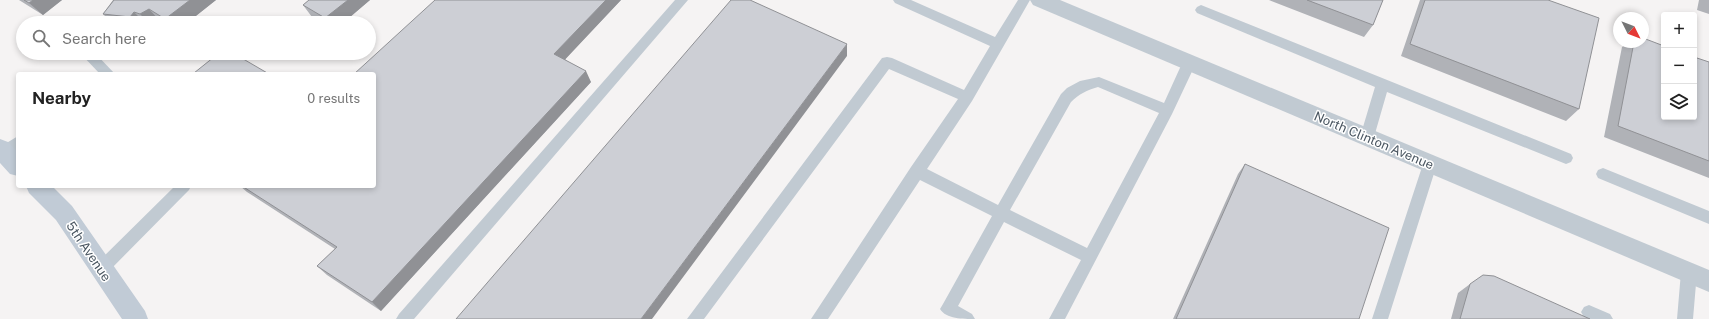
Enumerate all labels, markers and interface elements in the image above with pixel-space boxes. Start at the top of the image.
north arrow [1613,12,1649,48]
map controls [1661,12,1697,120]
button: + [1661,12,1697,48]
search box [16,16,376,60]
icon: search [30,27,52,49]
text: Search here [62,30,146,47]
button: − [1661,48,1697,84]
button: layers [1661,84,1697,120]
text: Nearby [32,88,91,108]
text: 0 results [307,91,360,106]
street label: North Clinton Avenue [1312,108,1436,172]
street label: 5th Avenue [63,219,114,284]

